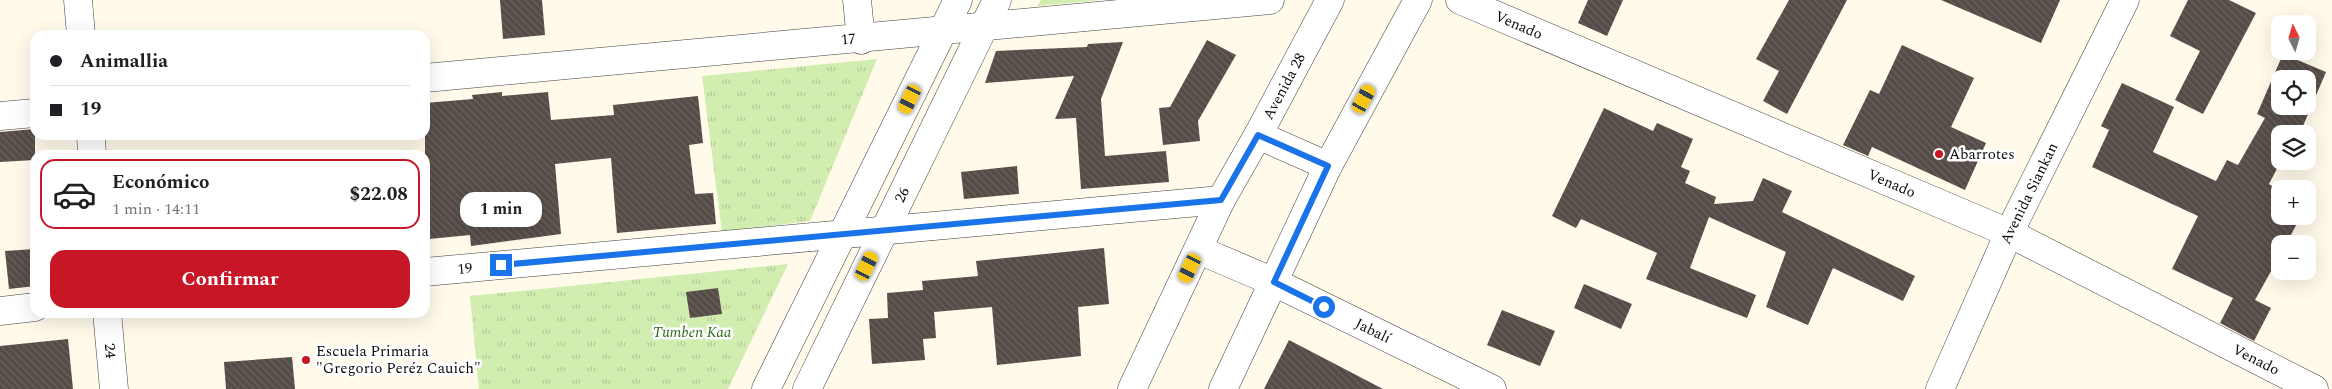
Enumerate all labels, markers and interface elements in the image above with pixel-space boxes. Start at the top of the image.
street label: Venado [1491,5,1546,46]
north arrow [2271,15,2316,60]
map controls [2271,15,2316,280]
street label: 17 [840,27,857,52]
text: Animallia [80,47,168,76]
street label: Avenida 28 [1257,49,1312,124]
button: locate [2271,70,2316,115]
car [896,82,923,116]
car [1350,82,1377,116]
text: 19 [80,95,101,124]
button: layers [2271,125,2316,170]
street label: Avenida Siankan [1994,138,2064,248]
place label: Abarrotes [1949,143,2015,166]
marker: Abarrotes [1933,148,1945,160]
street label: Venado [1864,163,1919,204]
text: Económico [112,168,209,197]
icon: car [52,172,97,217]
text: $22.08 [350,180,408,209]
button: + [2271,180,2316,225]
street label: 26 [889,183,916,207]
callout: 1 min [460,192,542,228]
text: 1 min · 14:11 [112,197,200,221]
text: 1 min [480,197,522,221]
button: − [2271,235,2316,280]
car [853,249,880,283]
button: Confirmar [50,250,410,308]
car [1176,251,1203,285]
route end [490,254,512,276]
street label: 19 [456,257,473,281]
route start [1313,296,1335,318]
street label: Jabalí [1351,313,1396,350]
park label: Tumben Kaa [653,321,732,344]
street label: Venado [2228,338,2283,382]
place label: Escuela Primaria "Gregorio Peréz Cauich" [316,340,481,380]
street label: 24 [98,342,122,360]
marker: Escuela Primaria "Gregorio Peréz Cauich" [300,354,312,366]

